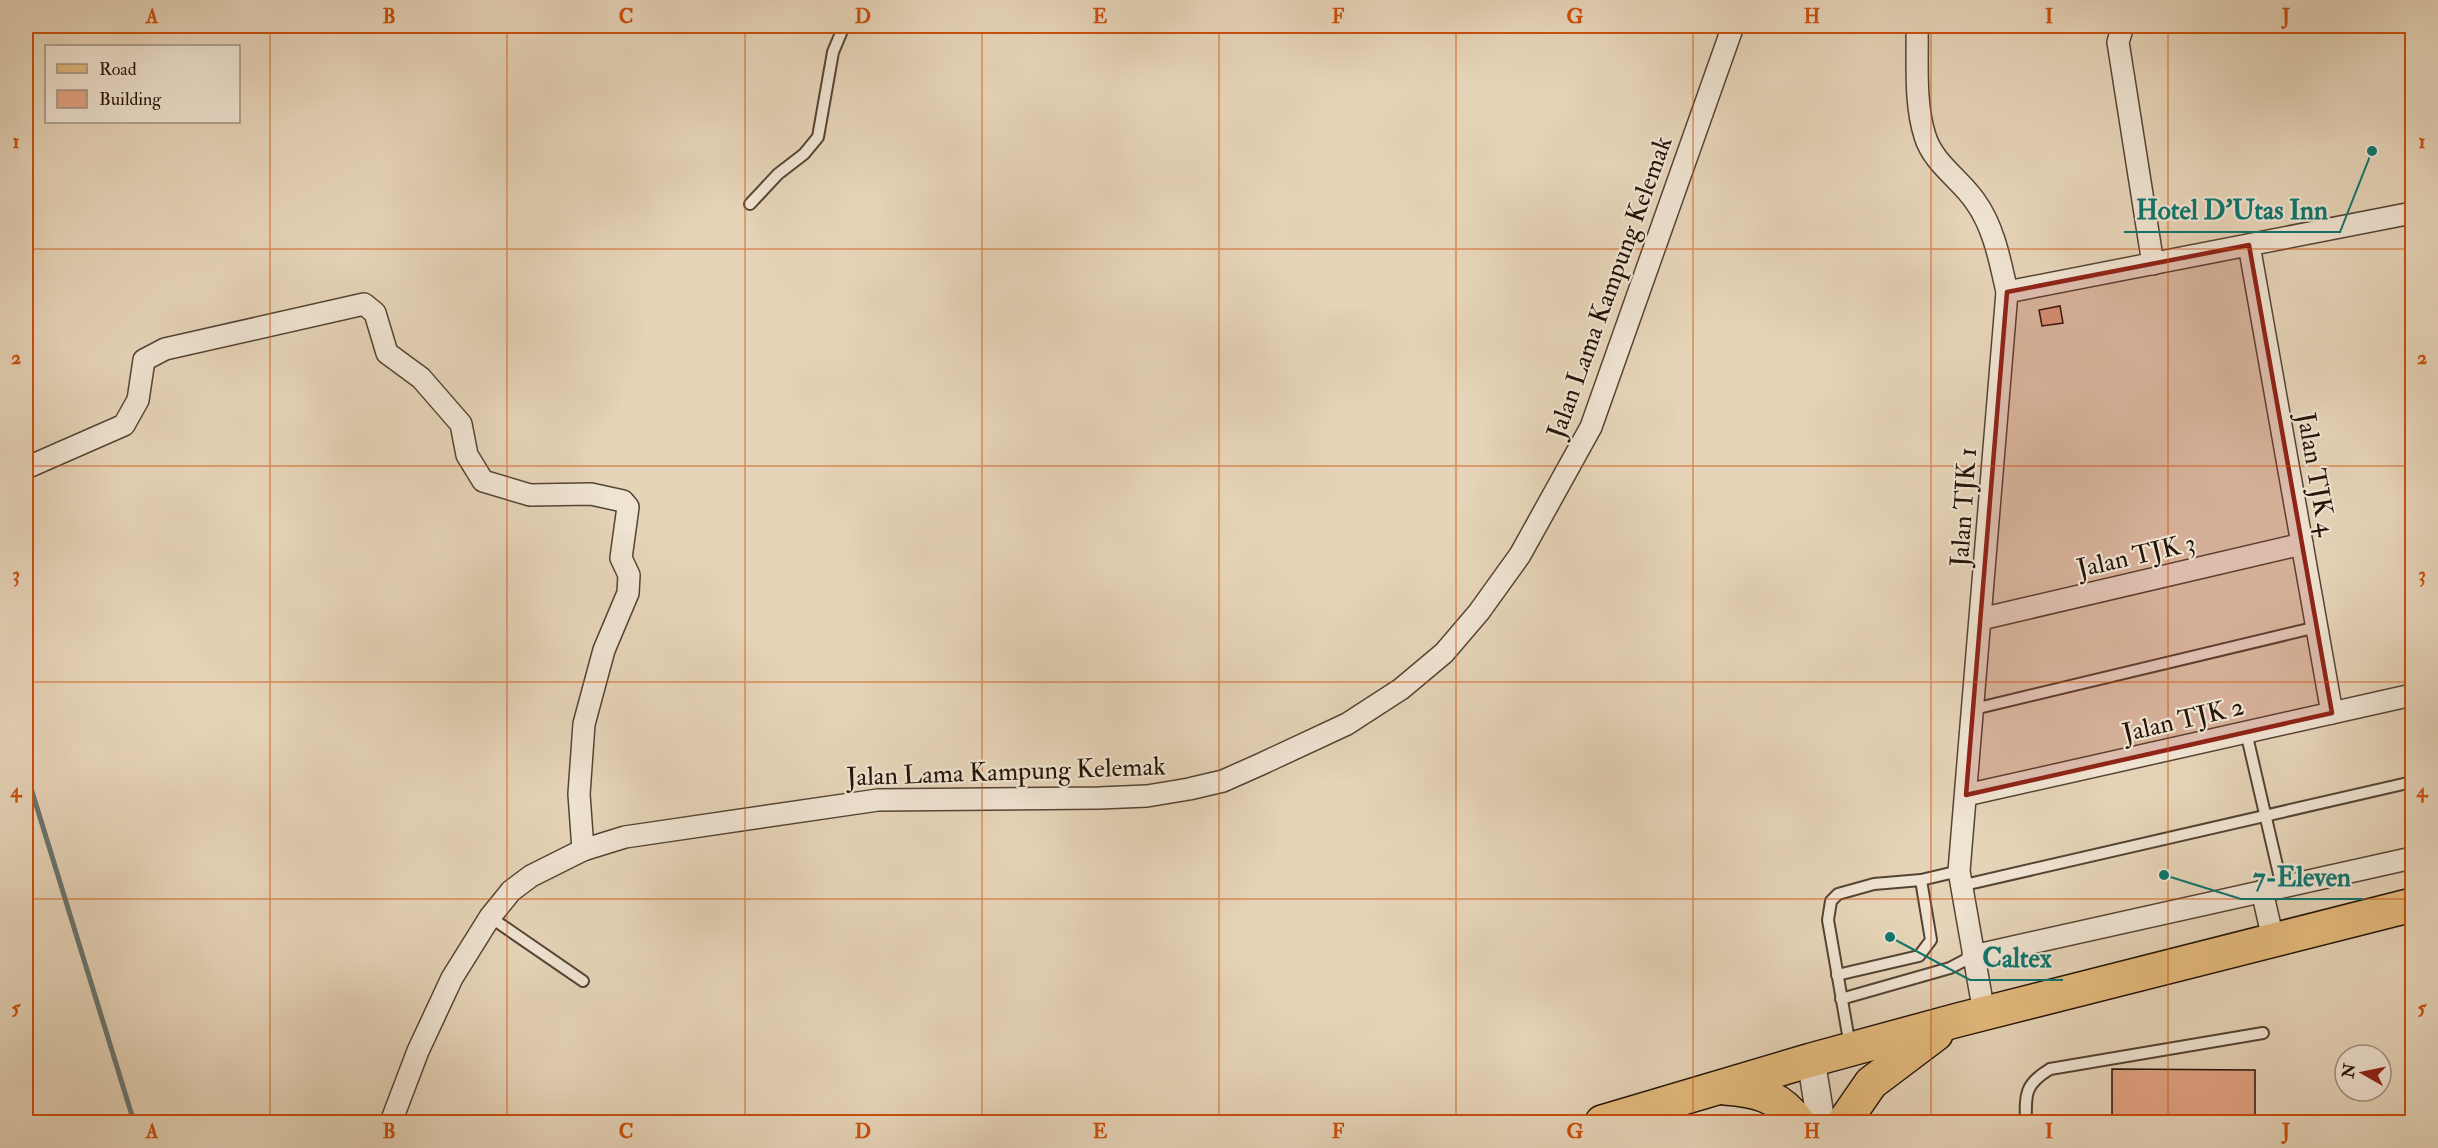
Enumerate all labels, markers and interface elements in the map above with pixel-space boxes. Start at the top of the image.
text: A [145,4,159,29]
text: B [382,4,396,29]
text: C [619,4,633,29]
text: D [855,4,871,29]
text: E [1093,4,1108,29]
text: F [1332,4,1345,29]
text: G [1567,4,1584,29]
text: H [1804,4,1820,29]
text: I [2045,4,2053,29]
text: J [2281,4,2290,29]
legend [45,45,240,123]
text: Road [99,58,137,81]
text: Building [99,88,162,111]
text: 1 [12,129,20,154]
text: 1 [2418,129,2426,154]
street label: Jalan Lama Kampung Kelemak [1540,131,1681,444]
callout: Hotel D'Utas Inn [2124,187,2340,232]
text: Hotel D'Utas Inn [2136,194,2328,227]
text: 2 [11,345,21,370]
text: 2 [2417,345,2427,370]
street label: Jalan TJK 4 [2289,409,2343,539]
street label: Jalan TJK 1 [1944,446,1984,569]
street label: Jalan TJK 3 [2073,527,2198,585]
text: 3 [12,562,20,587]
text: 3 [2418,562,2426,587]
street label: Jalan TJK 2 [2118,690,2247,750]
street label: Jalan Lama Kampung Kelemak [845,750,1167,795]
text: 4 [10,778,23,803]
text: 4 [2416,778,2429,803]
callout: 7-Eleven [2241,854,2363,899]
text: 7-Eleven [2253,861,2351,894]
callout: Caltex [1970,935,2063,980]
text: Caltex [1982,942,2053,975]
text: 5 [12,995,22,1020]
text: 5 [2418,995,2428,1020]
north arrow [2333,1043,2393,1103]
text: N [2338,1062,2360,1080]
text: A [145,1119,159,1144]
text: B [382,1119,396,1144]
text: C [619,1119,633,1144]
text: D [855,1119,871,1144]
text: E [1093,1119,1108,1144]
text: F [1332,1119,1345,1144]
text: G [1567,1119,1584,1144]
text: H [1804,1119,1820,1144]
text: I [2045,1119,2053,1144]
text: J [2281,1119,2290,1144]

